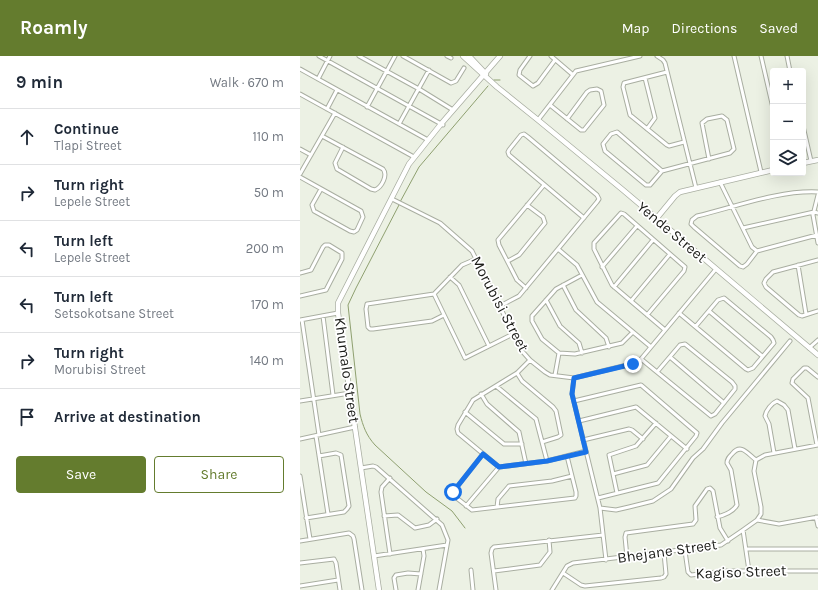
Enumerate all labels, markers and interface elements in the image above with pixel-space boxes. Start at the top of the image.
text: Roamly [20,17,87,39]
text: Map [622,20,650,37]
text: Directions [672,20,737,37]
text: Saved [759,20,798,37]
map controls [770,68,806,176]
button: + [770,68,806,104]
text: 9 min [16,72,63,92]
text: Walk · 670 m [210,75,284,90]
button: − [770,104,806,140]
text: Continue [54,120,119,138]
icon: ahead [16,126,38,148]
text: 110 m [252,129,284,144]
text: Tlapi Street [54,138,122,153]
button: layers [770,140,806,176]
text: Turn right [54,176,124,194]
icon: right [16,182,38,204]
text: 50 m [254,185,284,200]
text: Lepele Street [54,194,130,209]
street label: Yende Street [634,198,711,267]
text: Turn left [54,232,113,250]
icon: left [16,238,38,260]
text: 200 m [246,241,284,256]
text: Lepele Street [54,250,130,265]
street label: Morubisi Street [467,253,533,355]
text: Turn left [54,288,113,306]
icon: left [16,294,38,316]
text: 170 m [251,297,284,312]
text: Setsokotsane Street [54,306,174,321]
street label: Khumalo Street [331,316,363,424]
text: Turn right [54,344,124,362]
icon: right [16,350,38,372]
text: 140 m [249,353,284,368]
route end [624,355,642,373]
text: Morubisi Street [54,362,146,377]
icon: arrive [16,406,38,428]
text: Arrive at destination [54,408,201,426]
button: Save [16,456,146,493]
button: Share [154,456,284,493]
route start [444,483,462,501]
street label: Bhejane Street [616,535,718,567]
street label: Kagiso Street [695,561,787,583]

